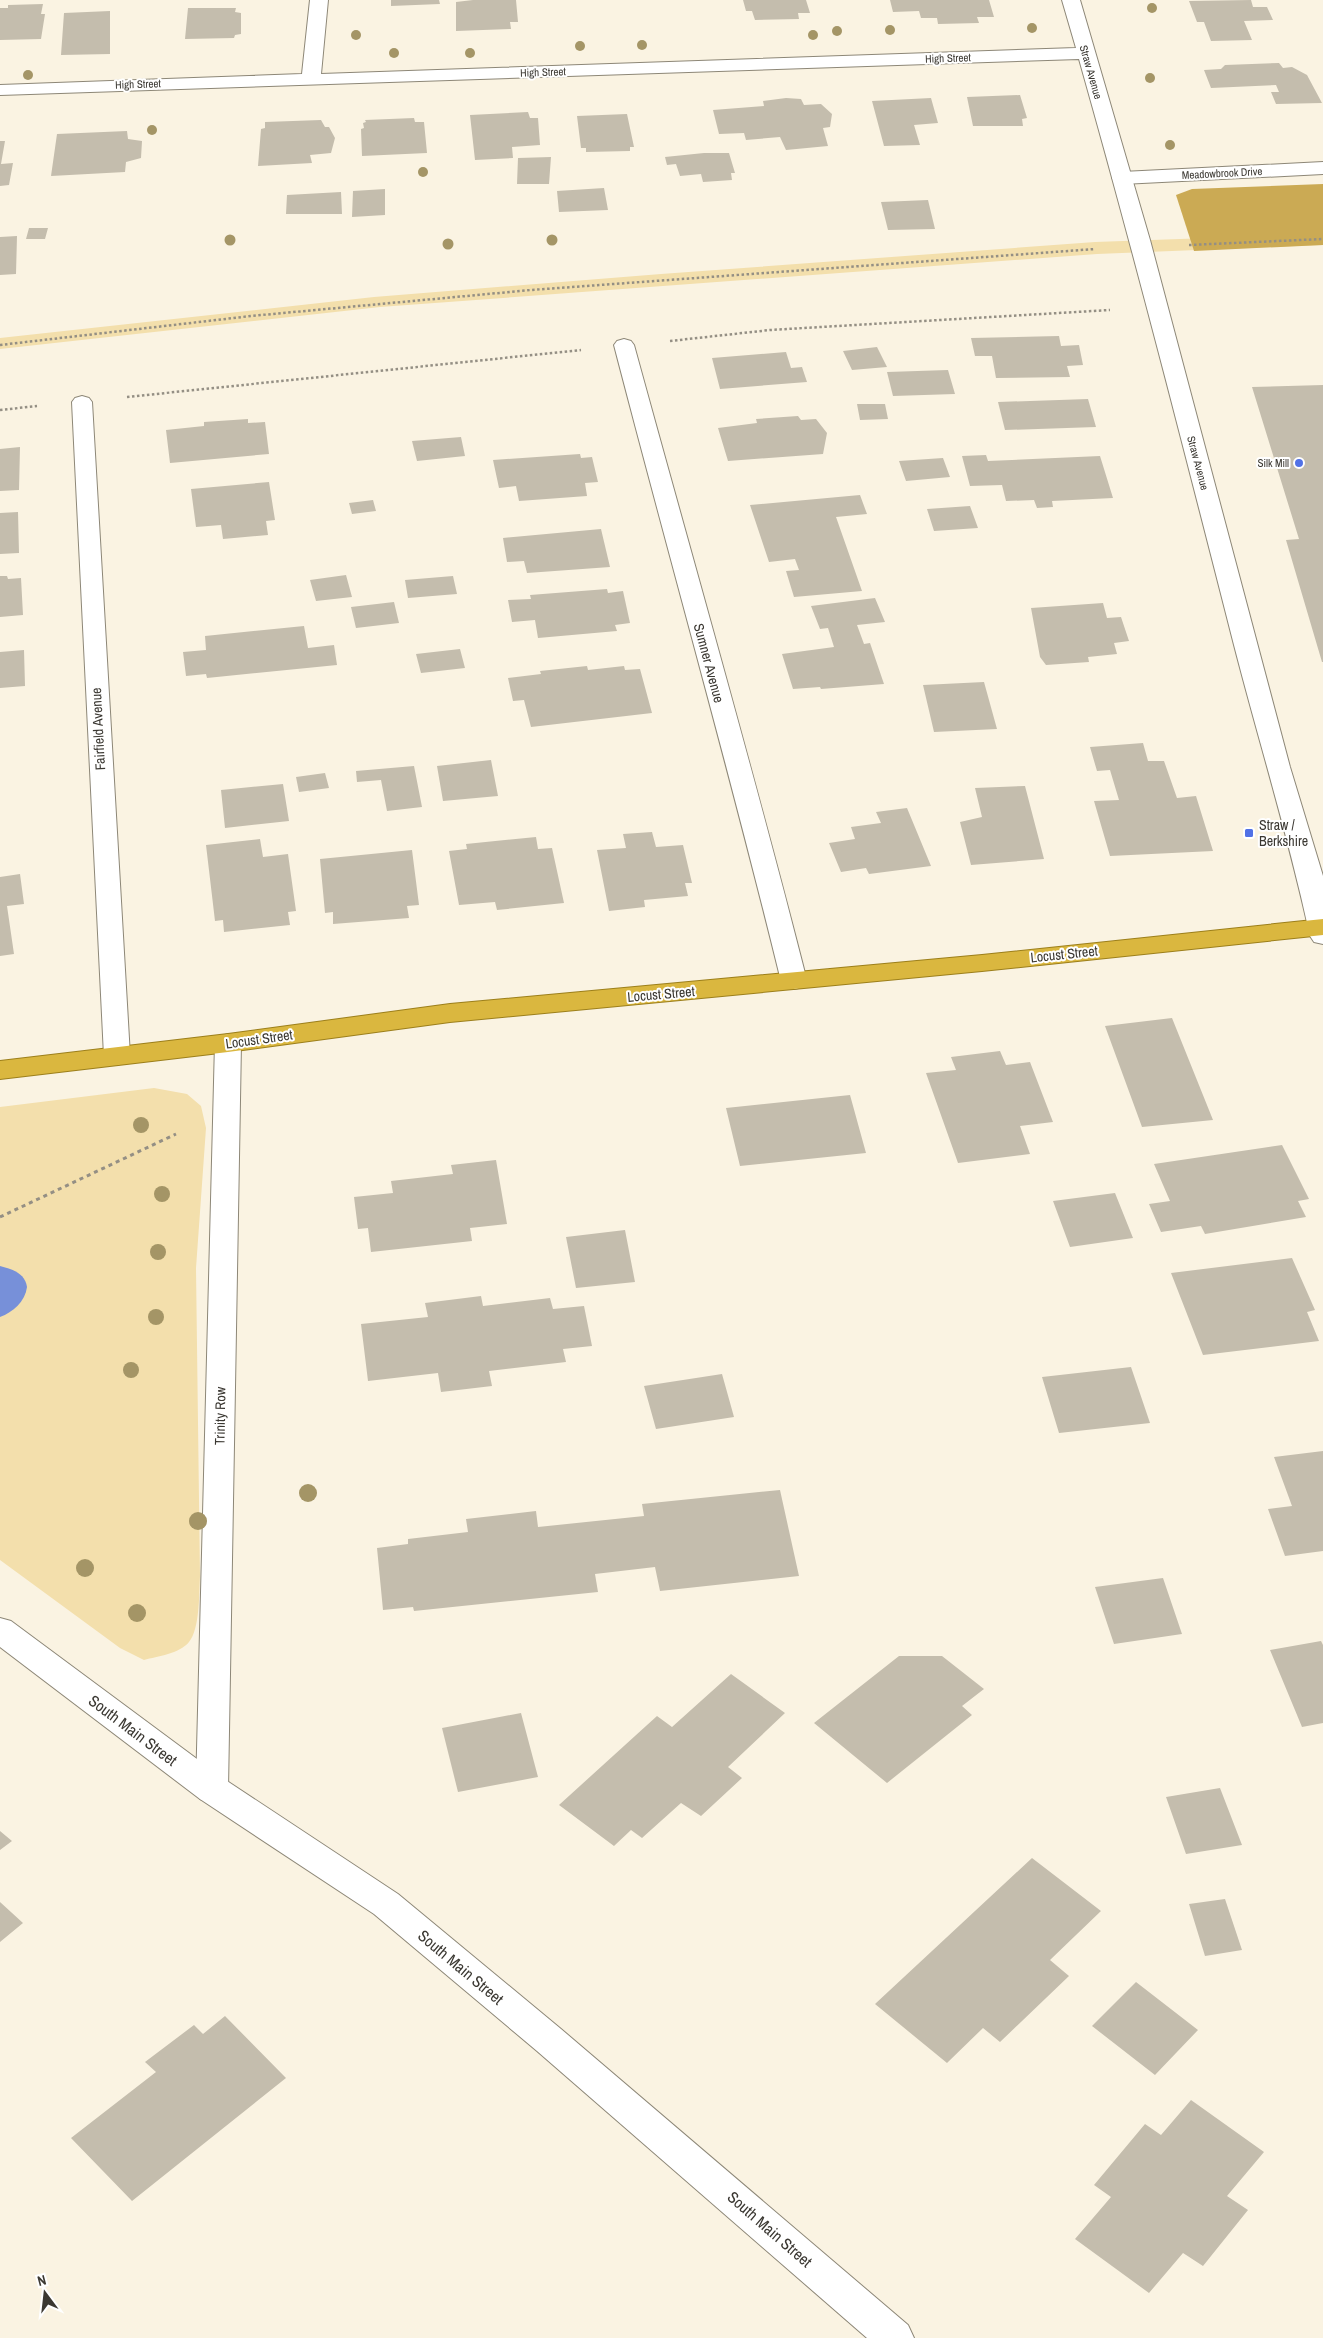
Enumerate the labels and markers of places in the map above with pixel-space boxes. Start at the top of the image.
place label: Silk Mill [1257,456,1289,470]
marker: Silk Mill [1293,457,1305,469]
place label: Straw / Berkshire [1259,816,1308,850]
marker: Straw / Berkshire [1243,827,1255,839]

